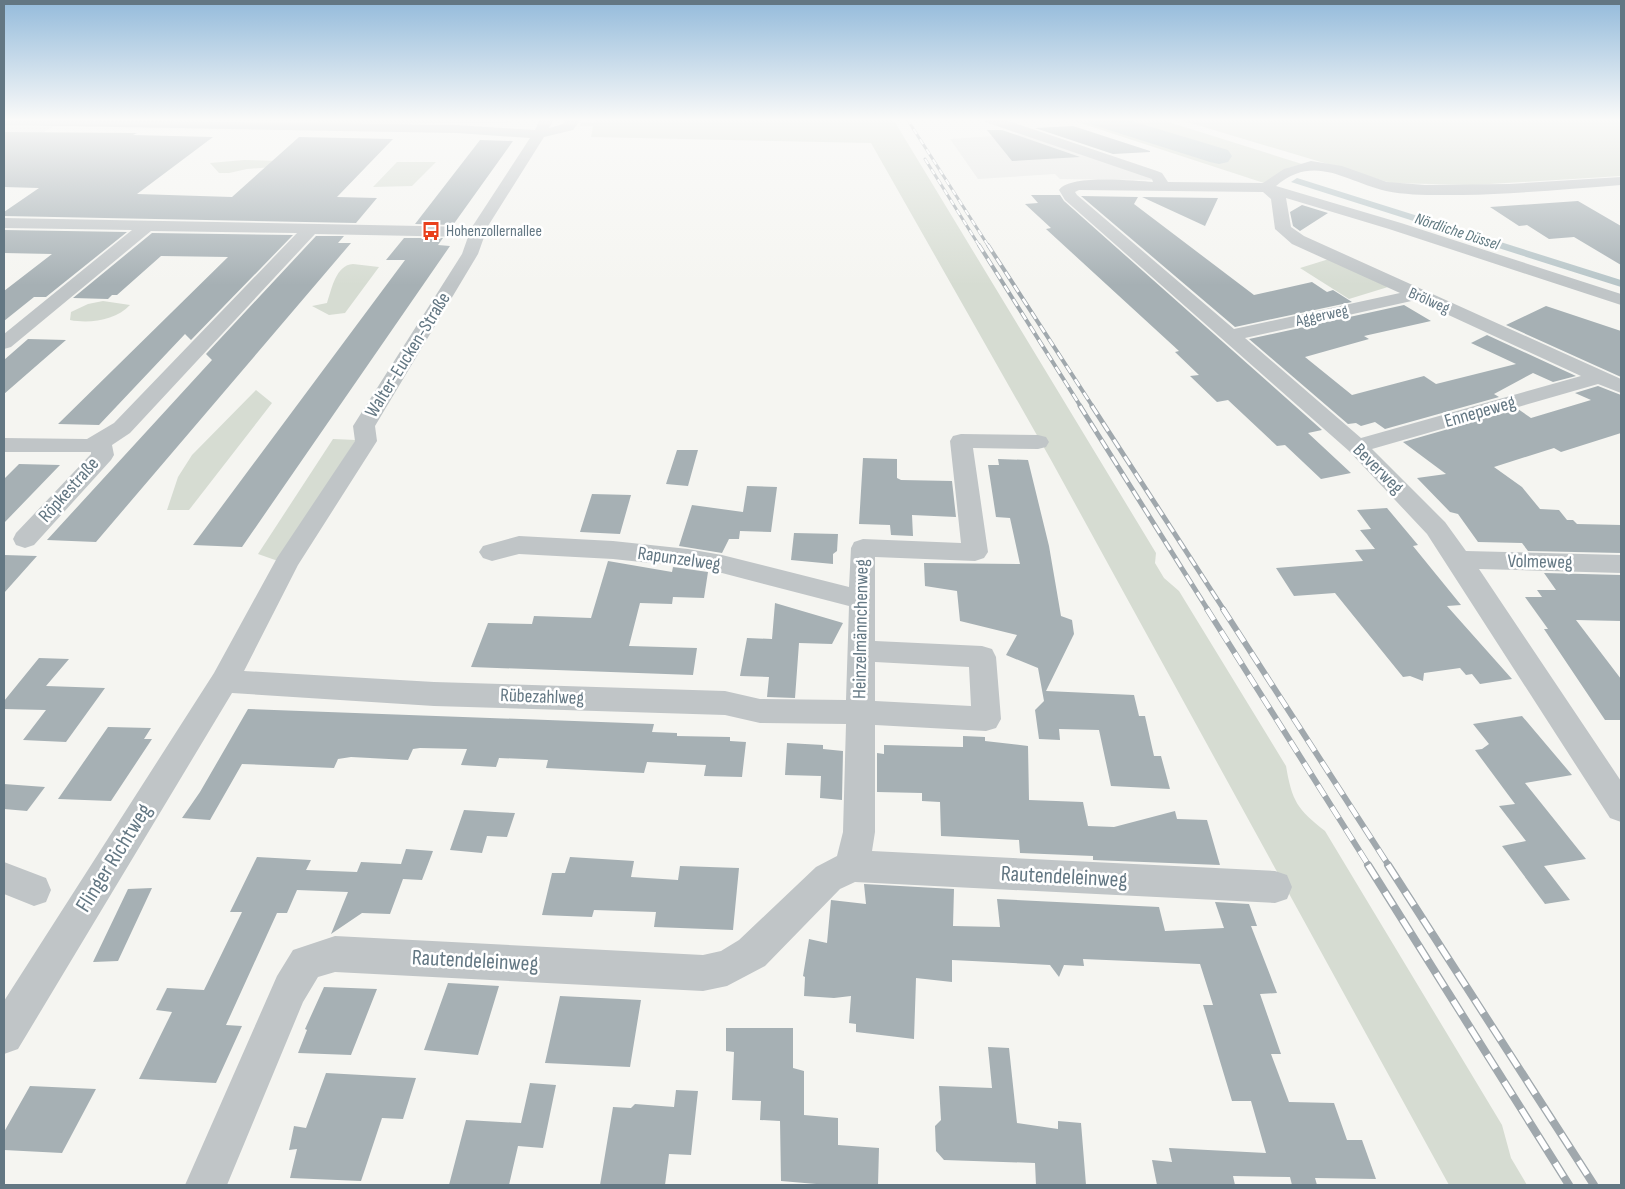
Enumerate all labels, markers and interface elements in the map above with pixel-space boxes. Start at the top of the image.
water label: Nördliche Düssel [1412,209,1503,255]
bus stop icon: Hohenzollernallee [420,220,442,242]
place label: Hohenzollernallee [446,222,542,241]
street label: Brölweg [1406,284,1452,318]
street label: Walter-Eucken-Straße [360,288,456,422]
street label: Aggerweg [1293,301,1350,331]
street label: Ennepeweg [1442,391,1519,433]
street label: Beverweg [1348,439,1408,499]
street label: Röpkestraße [34,453,104,527]
street label: Rapunzelweg [636,542,722,576]
street label: Volmeweg [1507,550,1573,574]
street label: Heinzelmännchenweg [848,559,874,699]
street label: Rübezahlweg [500,684,585,710]
street label: Flinger Richtweg [70,799,158,917]
street label: Rautendeleinweg [1000,860,1128,894]
street label: Rautendeleinweg [411,944,539,978]

